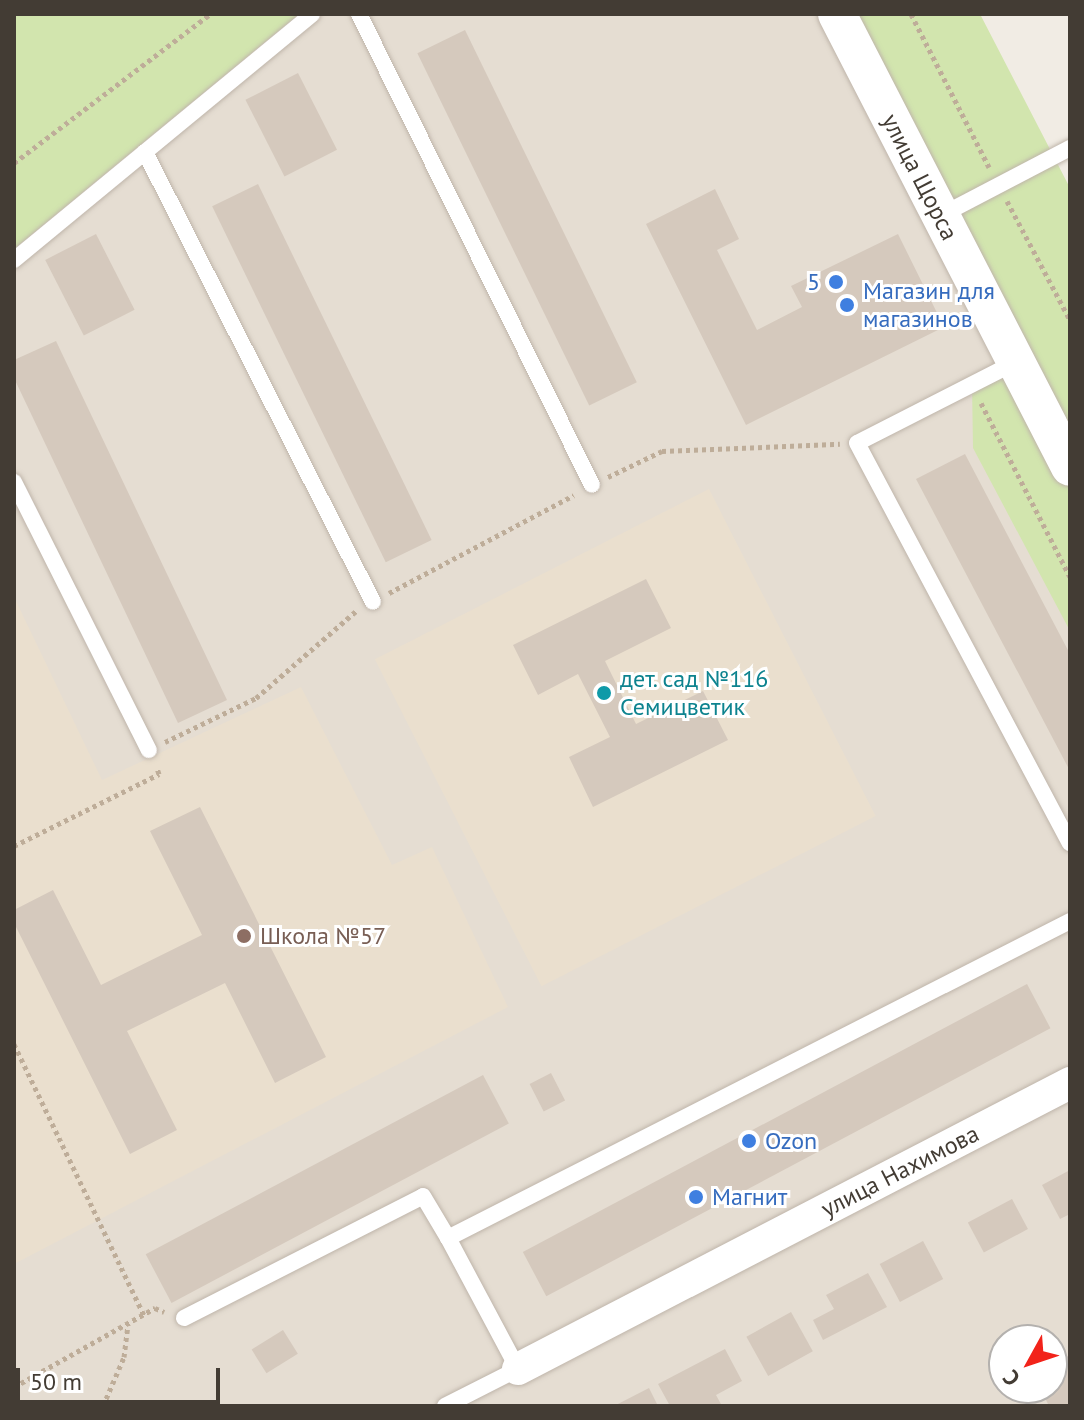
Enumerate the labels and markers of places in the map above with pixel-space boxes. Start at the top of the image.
place label: 5 [807,268,820,296]
marker: 5 [827,273,845,291]
place label: Магазин для магазинов [863,277,995,333]
marker: Магазин для магазинов [838,296,856,314]
place label: дет. сад №116 Семицветик [620,665,770,721]
marker: дет. сад №116 Семицветик [595,684,613,702]
place label: Школа №57 [260,922,386,950]
marker: Школа №57 [235,927,253,945]
place label: Ozon [765,1127,817,1155]
marker: Ozon [740,1132,758,1150]
place label: Магнит [712,1183,787,1211]
marker: Магнит [687,1188,705,1206]

